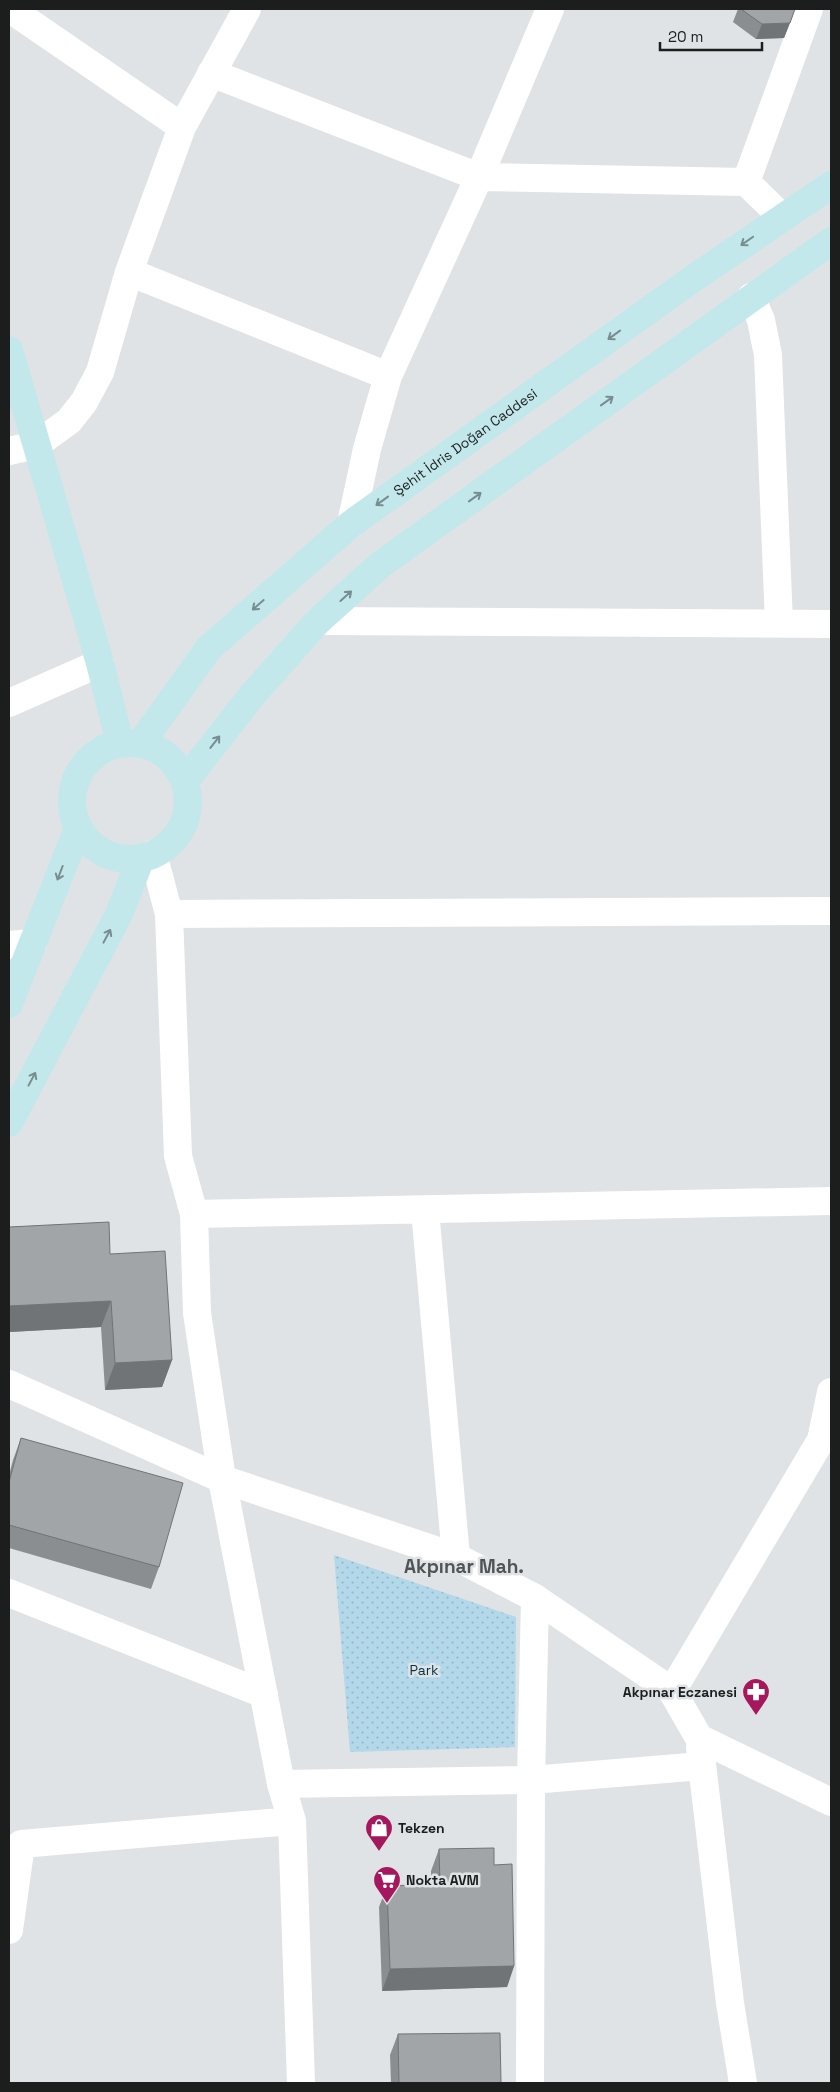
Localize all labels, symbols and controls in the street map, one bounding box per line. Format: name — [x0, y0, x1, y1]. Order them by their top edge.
scale bar — [660, 20, 762, 52]
text: 20 m — [668, 27, 703, 46]
one-way arrow — [740, 236, 754, 246]
one-way arrow — [607, 330, 621, 340]
street label: Şehit İdris Doğan Caddesi — [390, 384, 541, 500]
one-way arrow — [600, 396, 614, 406]
one-way arrow — [468, 491, 481, 502]
one-way arrow — [376, 495, 389, 506]
one-way arrow — [340, 590, 353, 601]
one-way arrow — [252, 599, 265, 610]
one-way arrow — [209, 736, 220, 749]
one-way arrow — [55, 865, 64, 881]
one-way arrow — [102, 928, 112, 943]
one-way arrow — [27, 1073, 37, 1087]
district label: Akpınar Mah. — [404, 1554, 524, 1579]
park label: Park — [409, 1661, 439, 1679]
pharmacy icon: Akpınar Eczanesi — [741, 1677, 771, 1716]
place label: Akpınar Eczanesi — [623, 1683, 737, 1701]
shop icon: Tekzen — [364, 1813, 394, 1852]
place label: Tekzen — [398, 1819, 445, 1837]
supermarket icon: Nokta AVM — [372, 1865, 402, 1904]
place label: Nokta AVM — [406, 1871, 479, 1889]

